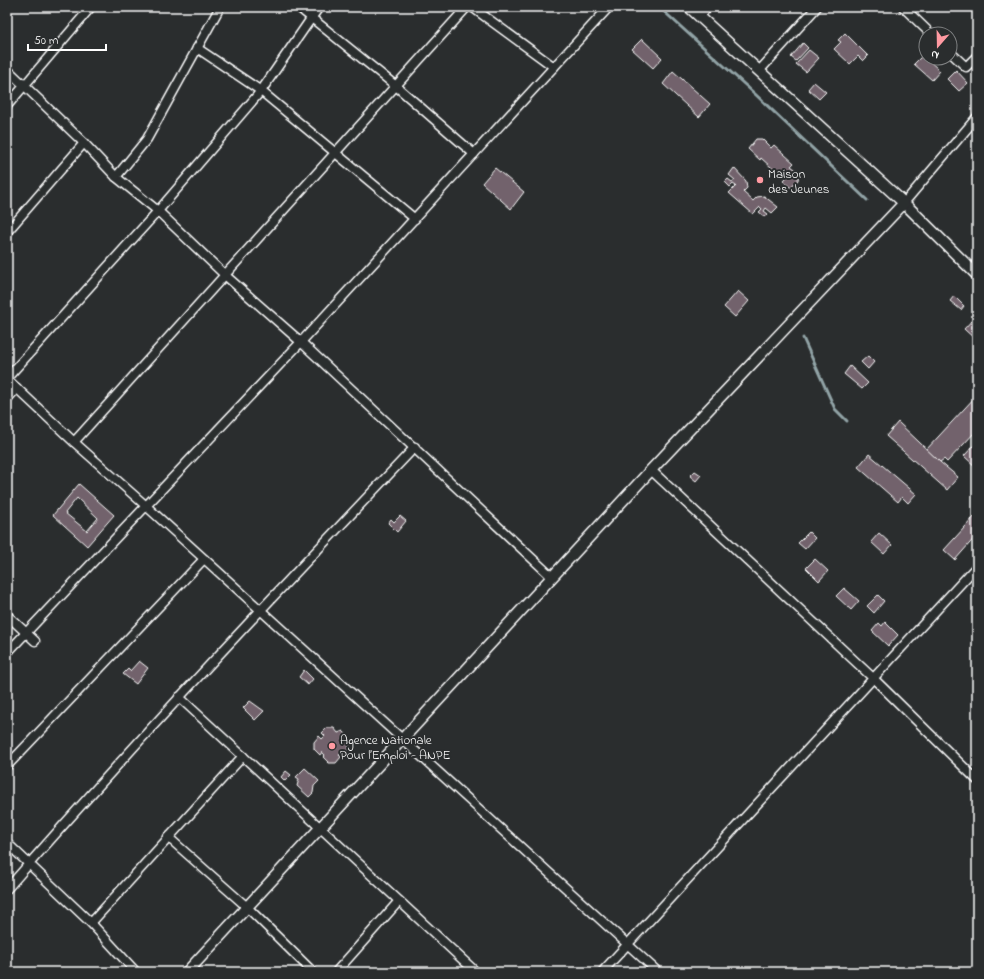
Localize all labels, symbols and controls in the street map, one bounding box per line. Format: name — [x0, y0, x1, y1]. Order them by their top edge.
scale bar — [28, 26, 106, 52]
north arrow — [918, 26, 958, 66]
text: 50 m — [34, 32, 58, 50]
text: N — [929, 46, 941, 63]
place label: Maison des Jeunes — [768, 165, 830, 199]
marker: Maison des Jeunes — [755, 175, 765, 185]
place label: Agence Nationale Pour l’Emploi - ANPE — [340, 731, 451, 765]
marker: Agence Nationale Pour l’Emploi - ANPE — [327, 741, 337, 751]

